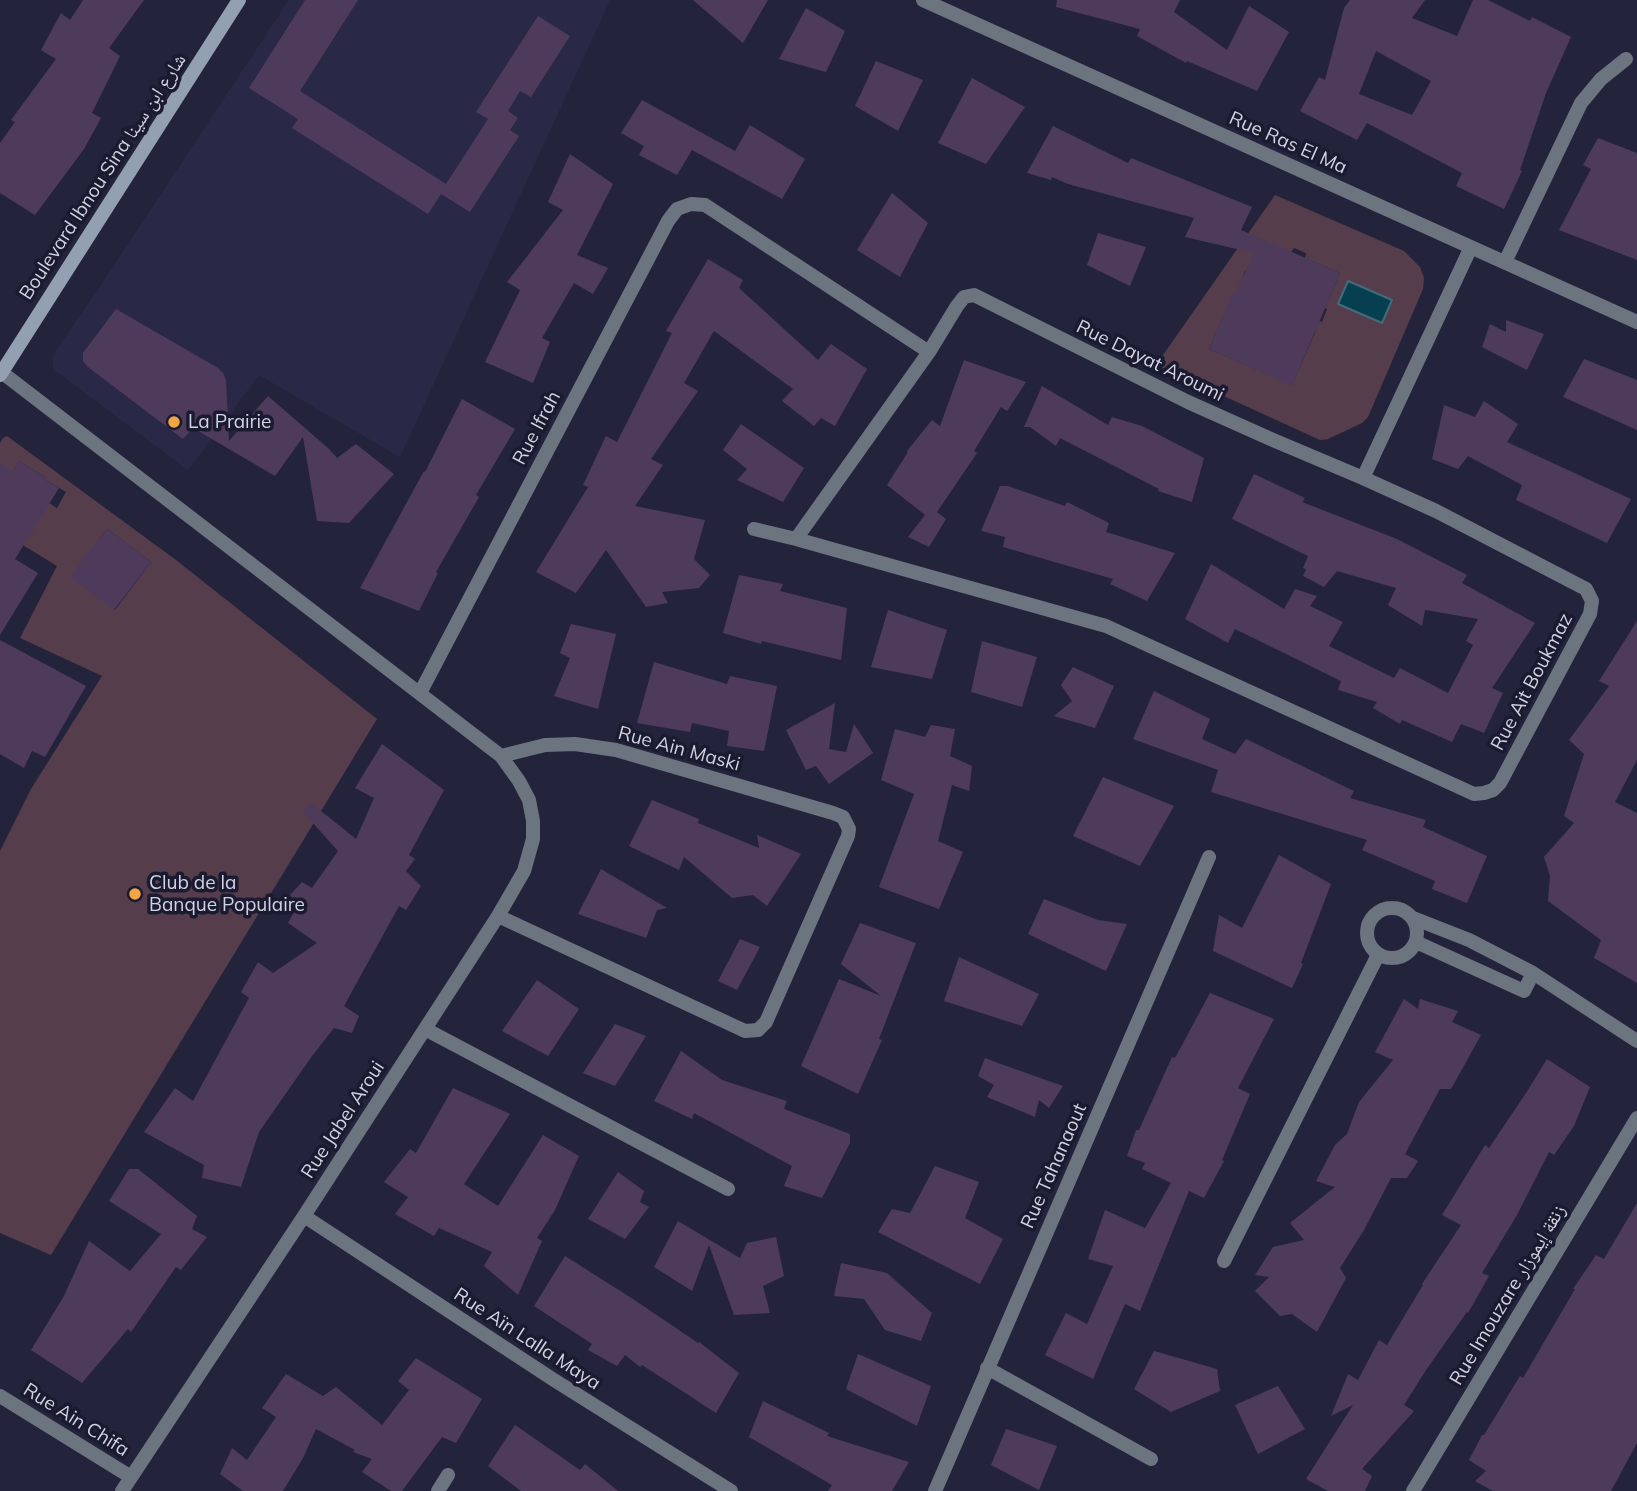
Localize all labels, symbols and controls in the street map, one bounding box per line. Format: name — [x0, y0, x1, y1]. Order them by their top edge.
street label: Boulevard Ibnou Sina شارع ابن سينا — [15, 50, 191, 304]
street label: Rue Ras El Ma — [1226, 107, 1350, 179]
street label: Rue Dayat Aroumi — [1072, 315, 1228, 407]
street label: Rue Ifrah — [508, 387, 566, 469]
place label: La Prairie — [188, 411, 271, 433]
marker: La Prairie — [166, 414, 182, 430]
street label: Rue Ait Boukmaz — [1486, 610, 1578, 754]
street label: Rue Ain Maski — [615, 722, 743, 776]
place label: Club de la Banque Populaire — [149, 872, 305, 916]
marker: Club de la Banque Populaire — [127, 886, 143, 902]
street label: Rue Jabel Aroui — [297, 1057, 389, 1183]
street label: Rue Tahanaout — [1016, 1100, 1092, 1232]
street label: Rue Imouzare زنقة إيموزار — [1445, 1201, 1571, 1389]
street label: Rue Aïn Lalla Maya — [449, 1283, 605, 1395]
street label: Rue Ain Chifa — [19, 1378, 133, 1462]

